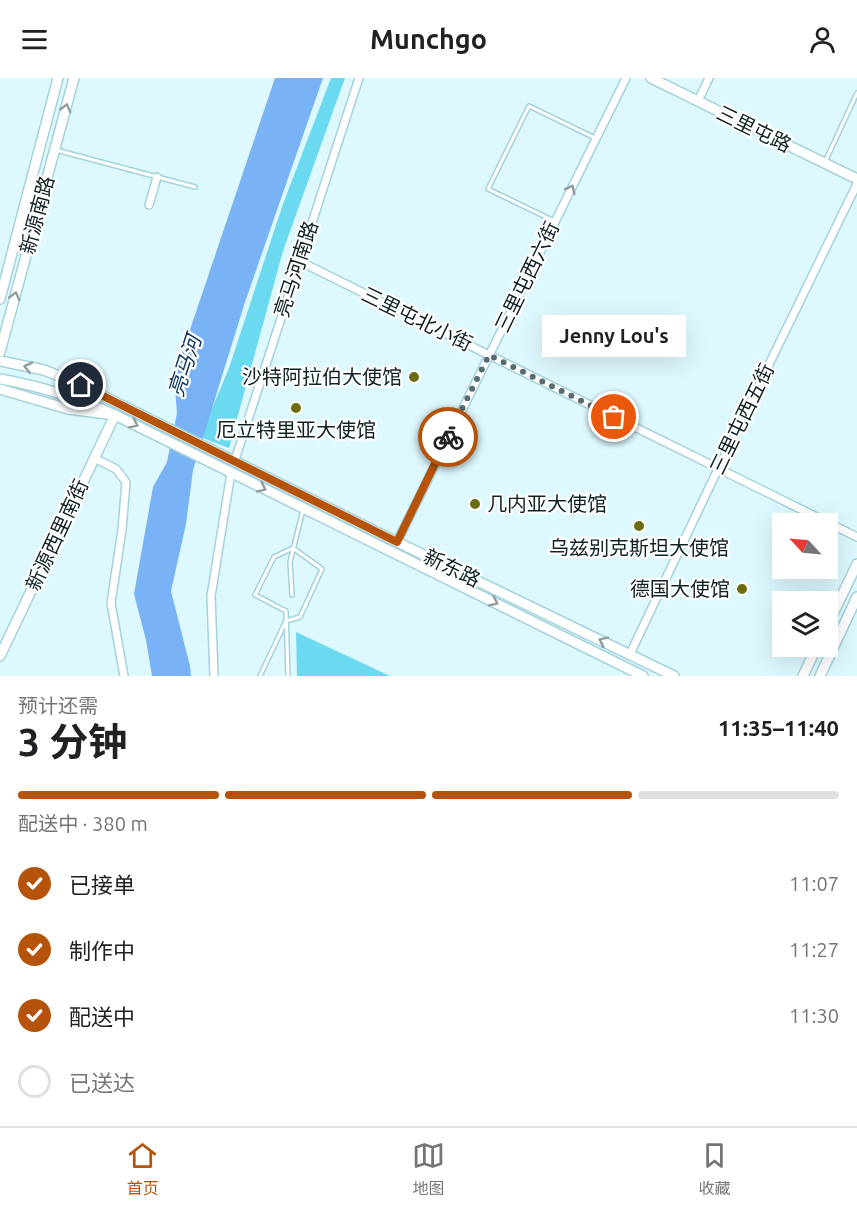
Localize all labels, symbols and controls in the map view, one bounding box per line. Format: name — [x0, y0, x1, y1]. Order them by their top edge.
icon: menu — [18, 23, 51, 56]
icon: person — [806, 23, 839, 56]
text: Munchgo — [370, 24, 487, 54]
street label: 三里屯路 — [713, 101, 795, 156]
one-way arrow — [59, 103, 71, 113]
street label: 新源南路 — [15, 173, 58, 256]
one-way arrow — [564, 185, 575, 196]
street label: 亮马河南路 — [269, 218, 322, 320]
street label: 三里屯西六街 — [490, 218, 563, 336]
street label: 三里屯北小街 — [358, 282, 476, 355]
one-way arrow — [8, 291, 20, 302]
callout: Jenny Lou's — [542, 315, 686, 357]
text: Jenny Lou's — [559, 324, 669, 347]
water label: 亮马河 — [163, 328, 206, 399]
pin — [55, 359, 106, 410]
street label: 三里屯西五街 — [705, 360, 778, 478]
one-way arrow — [24, 361, 34, 374]
place label: 沙特阿拉伯大使馆 — [242, 365, 402, 388]
icon: home — [64, 368, 97, 401]
marker: 沙特阿拉伯大使馆 — [407, 370, 421, 384]
pin — [588, 391, 639, 442]
icon: bag — [597, 400, 630, 433]
marker: 厄立特里亚大使馆 — [289, 401, 303, 415]
courier — [418, 407, 478, 467]
one-way arrow — [128, 417, 139, 429]
place label: 厄立特里亚大使馆 — [216, 418, 376, 441]
icon: bike — [432, 421, 465, 454]
street label: 新源西里南街 — [21, 476, 92, 594]
one-way arrow — [256, 481, 267, 492]
place label: 几内亚大使馆 — [487, 492, 607, 515]
marker: 几内亚大使馆 — [468, 497, 482, 511]
north arrow — [772, 513, 838, 579]
map controls — [772, 513, 838, 657]
marker: 乌兹别克斯坦大使馆 — [632, 519, 646, 533]
place label: 乌兹别克斯坦大使馆 — [549, 536, 729, 559]
street label: 新东路 — [420, 544, 484, 591]
place label: 德国大使馆 — [630, 577, 730, 600]
marker: 德国大使馆 — [735, 582, 749, 596]
button: layers — [772, 591, 838, 657]
one-way arrow — [487, 595, 498, 607]
one-way arrow — [598, 637, 609, 649]
text: 预计还需 — [18, 694, 98, 717]
text: 11:35–11:40 — [718, 715, 839, 740]
text: 3 分钟 — [18, 720, 127, 763]
text: 配送中 · 380 m — [18, 812, 148, 835]
icon: check — [18, 867, 51, 900]
text: 已接单 — [69, 872, 135, 897]
text: 11:07 — [789, 872, 839, 895]
icon: check — [18, 933, 51, 966]
text: 制作中 — [69, 938, 135, 963]
text: 11:27 — [789, 938, 839, 961]
icon: check — [18, 999, 51, 1032]
text: 配送中 — [69, 1004, 135, 1029]
text: 11:30 — [789, 1004, 839, 1027]
text: 已送达 — [69, 1070, 135, 1095]
tab: 首页 — [126, 1139, 159, 1199]
tab: 地图 — [412, 1139, 445, 1199]
tab: 收藏 — [698, 1139, 731, 1199]

